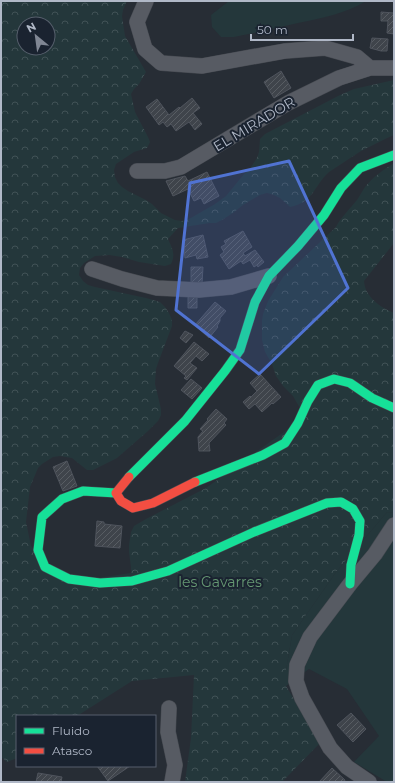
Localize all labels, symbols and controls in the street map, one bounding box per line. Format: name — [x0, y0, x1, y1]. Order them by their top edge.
north arrow — [16, 16, 56, 56]
scale bar — [251, 16, 353, 42]
text: N — [24, 19, 38, 36]
text: 50 m — [257, 22, 288, 37]
street label: EL MIRADOR — [210, 92, 298, 156]
park label: les Gavarres — [178, 573, 262, 591]
legend — [16, 715, 156, 767]
text: Fluido — [52, 723, 90, 738]
text: Atasco — [52, 743, 92, 758]

